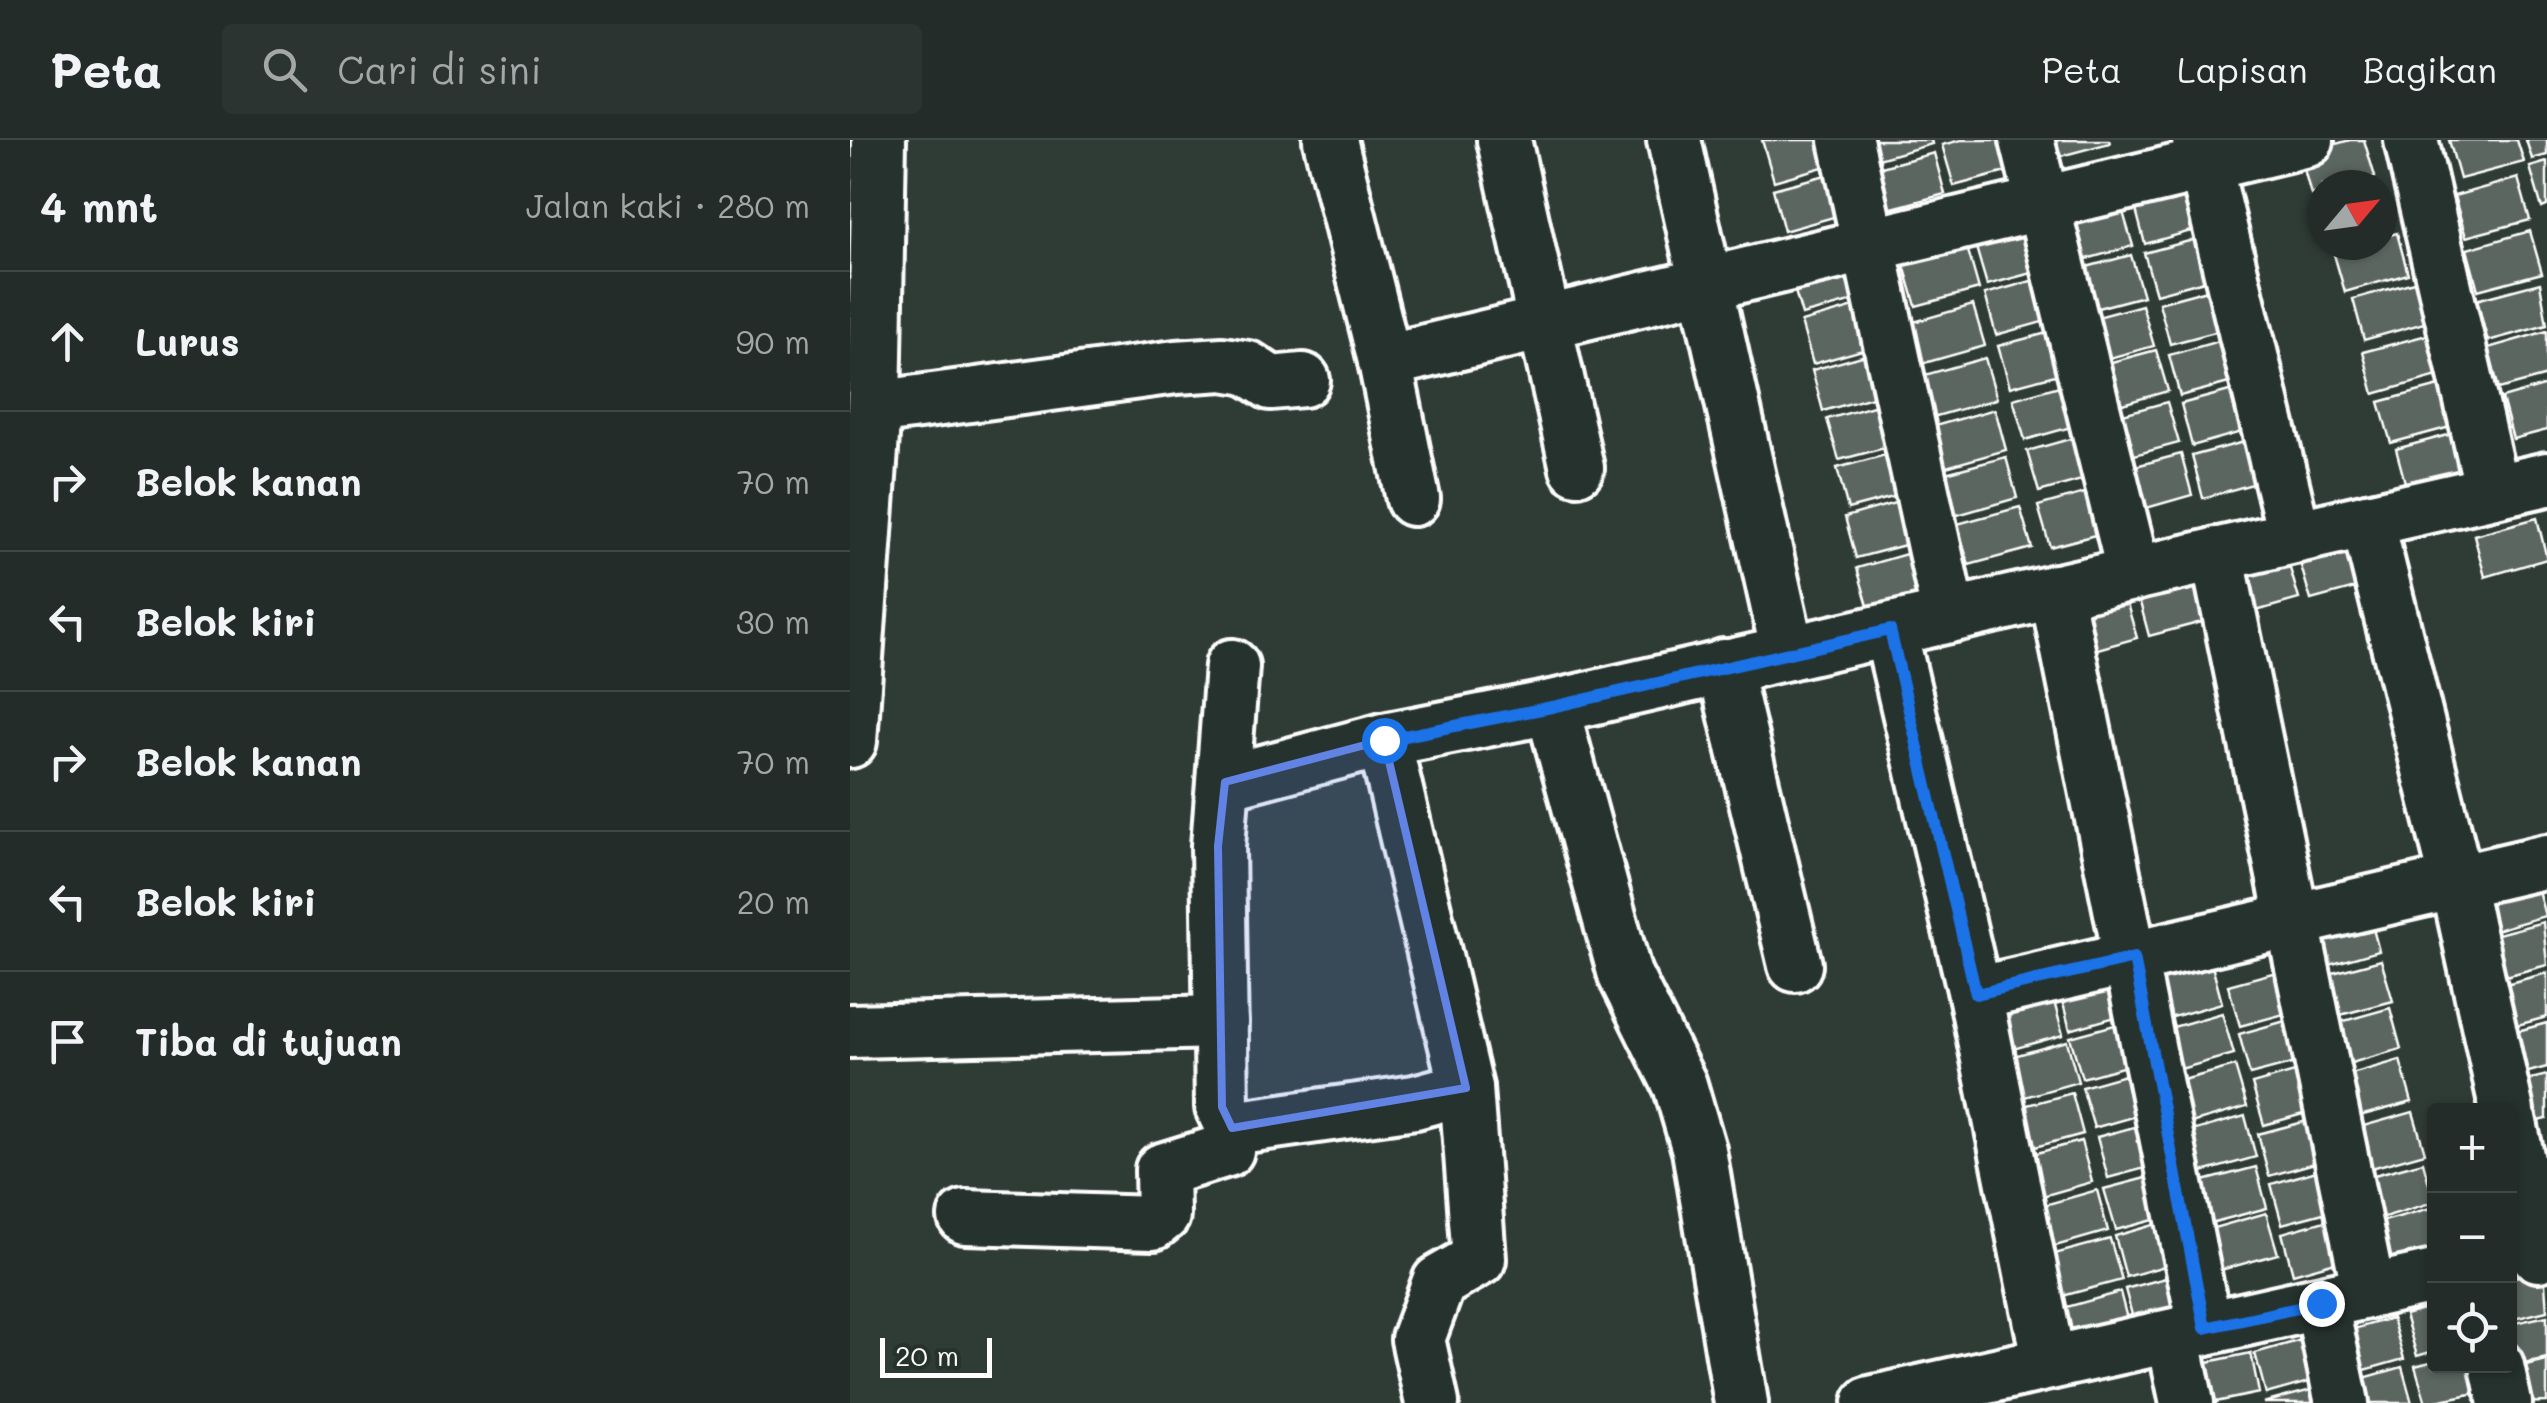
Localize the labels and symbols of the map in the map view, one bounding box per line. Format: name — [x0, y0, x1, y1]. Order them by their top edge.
north arrow — [2307, 170, 2397, 260]
route start — [1362, 718, 1408, 764]
route end — [2299, 1281, 2345, 1327]
scale bar — [880, 1333, 992, 1378]

